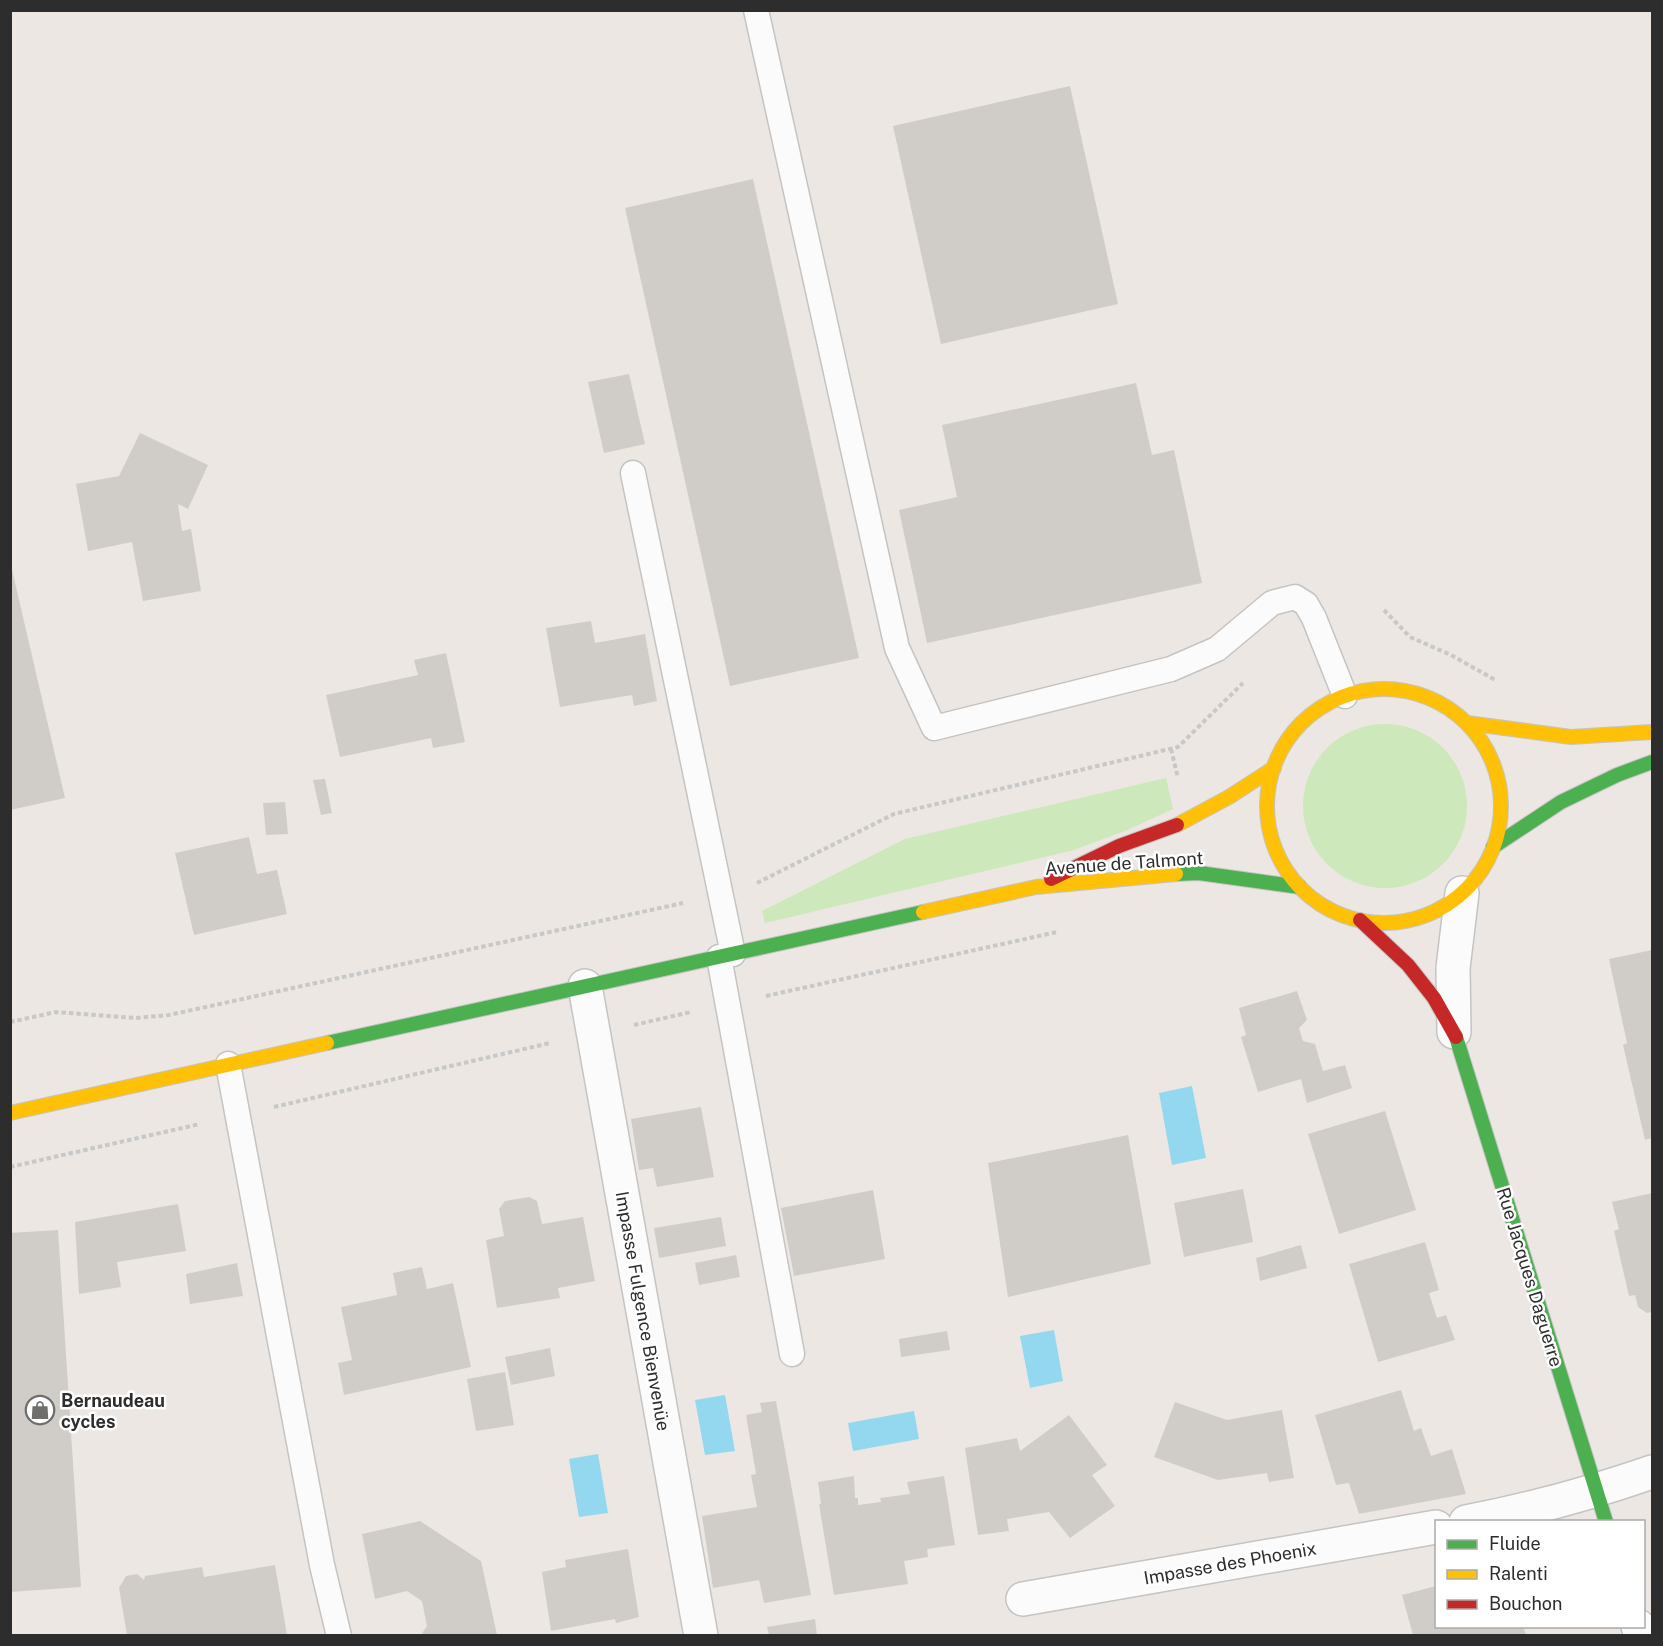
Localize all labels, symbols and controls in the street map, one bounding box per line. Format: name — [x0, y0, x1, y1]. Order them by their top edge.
street label: Avenue de Talmont — [1044, 847, 1204, 879]
street label: Rue Jacques Daguerre — [1493, 1185, 1567, 1369]
street label: Impasse Fulgence Bienvenüe — [612, 1189, 674, 1433]
place label: Bernaudeau cycles — [61, 1390, 165, 1432]
shop icon: Bernaudeau cycles — [24, 1394, 56, 1426]
legend — [1435, 1520, 1645, 1628]
text: Fluide — [1489, 1533, 1541, 1554]
street label: Impasse des Phoenix — [1142, 1537, 1318, 1589]
text: Ralenti — [1489, 1563, 1548, 1584]
text: Bouchon — [1489, 1593, 1562, 1614]

